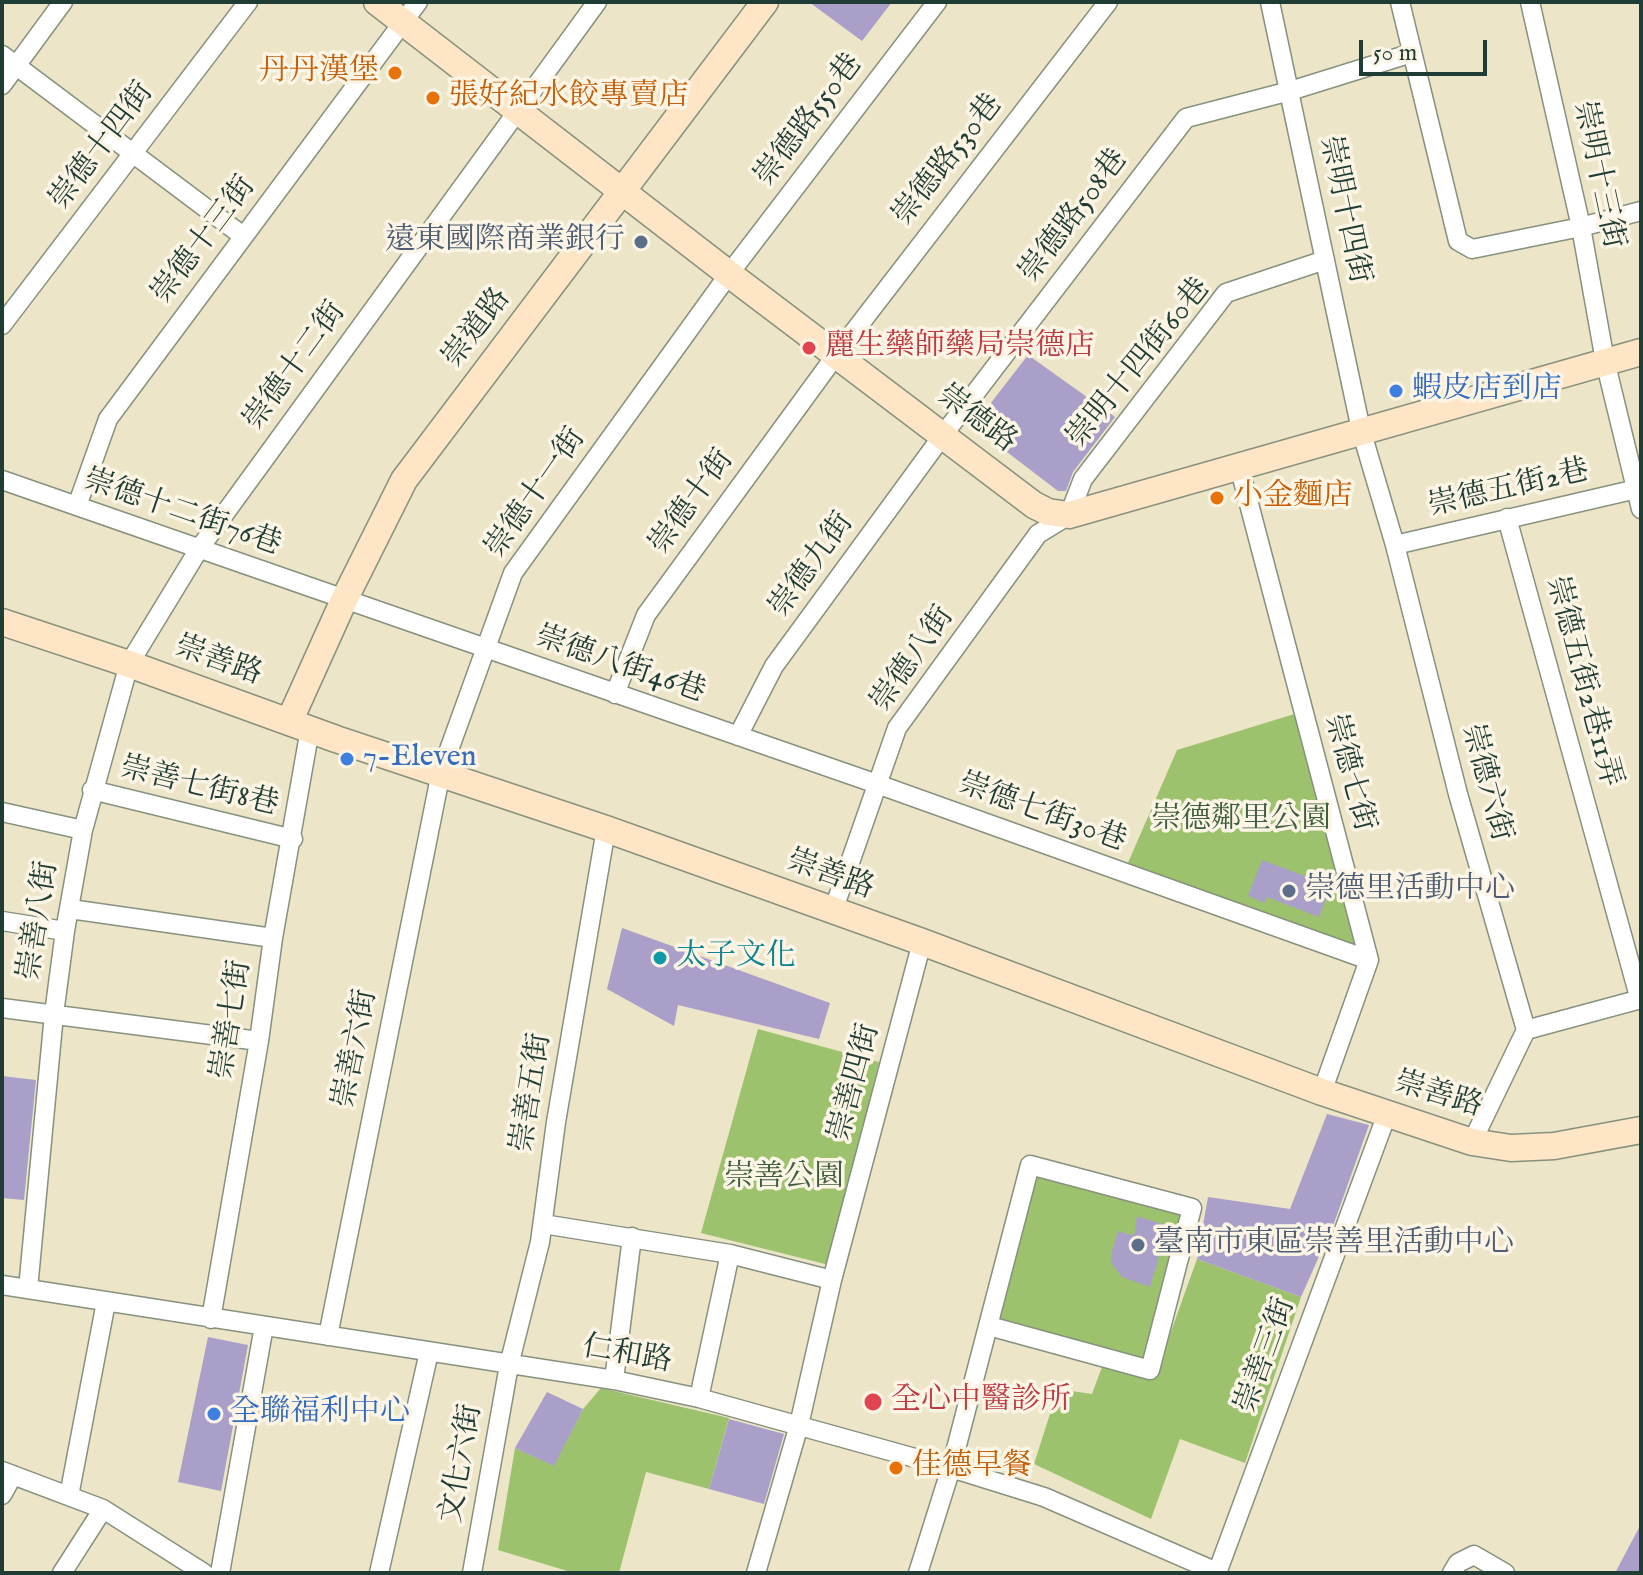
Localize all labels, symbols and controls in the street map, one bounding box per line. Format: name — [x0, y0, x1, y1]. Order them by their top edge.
scale bar — [1363, 24, 1491, 74]
text: 50 m — [1373, 38, 1417, 69]
street label: 崇德路550巷 — [749, 48, 871, 194]
place label: 丹丹漢堡 — [259, 55, 379, 91]
marker: 丹丹漢堡 — [386, 64, 404, 82]
street label: 崇德十四街 — [43, 76, 163, 218]
place label: 張好紀水餃專賣店 — [449, 80, 689, 116]
street label: 崇德路530巷 — [887, 88, 1011, 234]
marker: 張好紀水餃專賣店 — [424, 89, 442, 107]
street label: 崇明十三街 — [1564, 98, 1630, 252]
street label: 崇明十四街 — [1310, 133, 1376, 287]
street label: 崇德路508巷 — [1013, 143, 1137, 291]
street label: 崇德十三街 — [145, 170, 265, 312]
place label: 遠東國際商業銀行 — [385, 224, 625, 260]
marker: 遠東國際商業銀行 — [632, 233, 650, 251]
street label: 崇明十四街60巷 — [1061, 272, 1219, 456]
street label: 崇道路 — [437, 282, 519, 376]
street label: 崇德十二街 — [237, 296, 355, 438]
place label: 麗生藥師藥局崇德店 — [825, 330, 1095, 366]
marker: 麗生藥師藥局崇德店 — [800, 339, 818, 357]
place label: 蝦皮店到店 — [1412, 373, 1562, 409]
street label: 崇德路 — [929, 379, 1023, 461]
marker: 蝦皮店到店 — [1387, 382, 1405, 400]
street label: 崇德十一街 — [479, 422, 595, 566]
street label: 崇德十街 — [643, 444, 743, 562]
street label: 崇德五街2巷 — [1425, 454, 1593, 526]
street label: 崇德十二街76巷 — [78, 463, 286, 565]
place label: 小金麵店 — [1233, 480, 1353, 516]
marker: 小金麵店 — [1208, 489, 1226, 507]
street label: 崇德九街 — [763, 507, 863, 625]
street label: 崇德五街2巷11弄 — [1537, 573, 1627, 791]
street label: 崇德八街 — [865, 601, 963, 719]
street label: 崇德八街46巷 — [530, 620, 710, 712]
street label: 崇善路 — [170, 630, 266, 694]
street label: 崇德七街 — [1315, 710, 1381, 836]
street label: 崇德六街 — [1452, 720, 1518, 846]
place label: 7-Eleven — [363, 741, 477, 777]
marker: 7-Eleven — [338, 750, 356, 768]
street label: 崇善七街8巷 — [116, 751, 282, 825]
street label: 崇德七街30巷 — [953, 767, 1131, 861]
park label: 崇德鄰里公園 — [1151, 803, 1331, 839]
street label: 崇善路 — [782, 844, 878, 908]
street label: 崇善八街 — [13, 859, 67, 983]
place label: 崇德里活動中心 — [1305, 873, 1515, 909]
marker: 崇德里活動中心 — [1280, 882, 1298, 900]
place label: 太子文化 — [676, 940, 796, 976]
marker: 太子文化 — [651, 949, 669, 967]
street label: 崇善七街 — [206, 958, 260, 1082]
street label: 崇善六街 — [328, 987, 386, 1111]
street label: 崇善四街 — [823, 1020, 889, 1146]
street label: 崇善五街 — [506, 1031, 560, 1155]
street label: 崇善路 — [1390, 1066, 1486, 1126]
park label: 崇善公園 — [724, 1161, 844, 1197]
place label: 臺南市東區崇善里活動中心 — [1154, 1227, 1514, 1263]
marker: 臺南市東區崇善里活動中心 — [1129, 1236, 1147, 1254]
street label: 崇善三街 — [1230, 1293, 1304, 1419]
street label: 仁和路 — [580, 1330, 674, 1382]
place label: 全心中醫診所 — [891, 1384, 1071, 1420]
marker: 全心中醫診所 — [862, 1391, 884, 1413]
place label: 全聯福利中心 — [230, 1396, 410, 1432]
street label: 文化六街 — [435, 1402, 491, 1526]
marker: 全聯福利中心 — [205, 1405, 223, 1423]
place label: 佳德早餐 — [912, 1450, 1032, 1486]
marker: 佳德早餐 — [887, 1459, 905, 1477]

